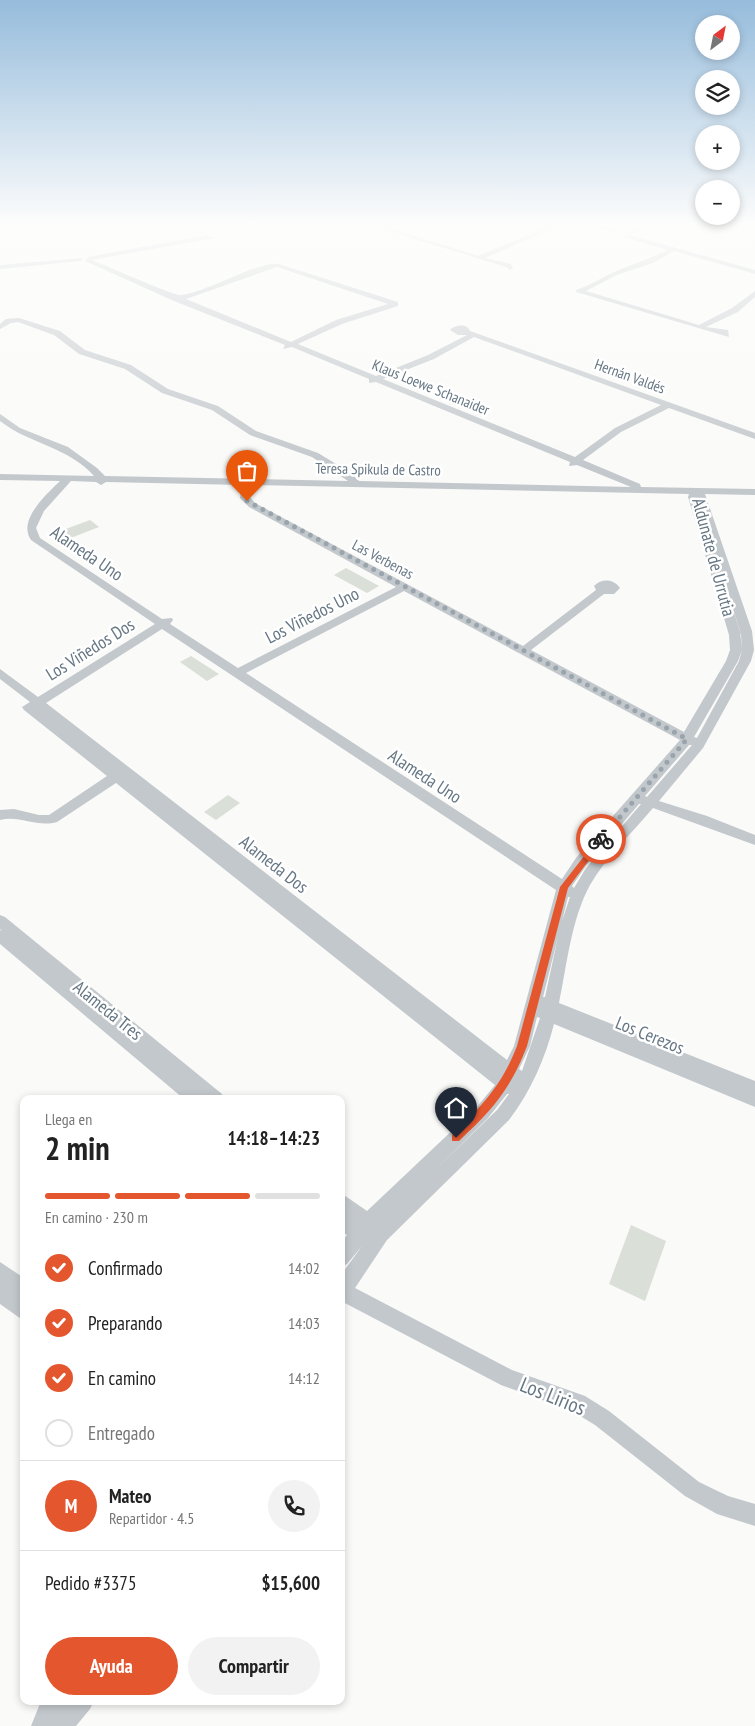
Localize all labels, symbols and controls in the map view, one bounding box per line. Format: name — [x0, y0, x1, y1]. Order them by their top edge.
north arrow — [695, 15, 740, 60]
map controls — [695, 15, 740, 225]
button: layers — [695, 70, 740, 115]
button: + — [695, 125, 740, 170]
button: − — [695, 180, 740, 225]
street label: Hernán Valdés — [592, 354, 668, 398]
street label: Klaus Loewe Schanaider — [370, 355, 493, 420]
pin — [226, 450, 268, 501]
icon: bag — [233, 457, 261, 485]
street label: Teresa Spikula de Castro — [315, 458, 441, 480]
street label: Aldunate de Urrutia — [687, 495, 741, 619]
street label: Alameda Uno — [46, 520, 128, 586]
street label: Las Verbenas — [349, 535, 417, 583]
street label: Los Viñedos Uno — [261, 581, 363, 648]
street label: Los Viñedos Dos — [41, 613, 139, 685]
street label: Alameda Uno — [384, 744, 466, 808]
courier — [576, 814, 626, 864]
icon: bike — [587, 825, 615, 853]
street label: Alameda Dos — [235, 830, 313, 898]
street label: Alameda Tres — [69, 975, 147, 1045]
street label: Los Cerezos — [612, 1011, 688, 1059]
pin — [435, 1087, 477, 1138]
icon: home — [442, 1094, 470, 1122]
text: Llega en — [45, 1109, 92, 1129]
text: 14:18–14:23 — [227, 1126, 320, 1150]
text: 2 min — [45, 1127, 110, 1169]
text: En camino · 230 m — [45, 1207, 148, 1227]
icon: check — [45, 1254, 73, 1282]
text: Confirmado — [88, 1256, 163, 1280]
text: 14:02 — [288, 1258, 320, 1278]
icon: check — [45, 1309, 73, 1337]
text: Preparando — [88, 1311, 163, 1335]
text: 14:03 — [288, 1313, 320, 1333]
icon: check — [45, 1364, 73, 1392]
text: En camino — [88, 1366, 156, 1390]
text: 14:12 — [288, 1368, 320, 1388]
street label: Los Lirios — [516, 1371, 590, 1421]
text: Entregado — [88, 1421, 155, 1445]
button: phone — [268, 1480, 320, 1532]
text: Mateo — [109, 1484, 152, 1508]
text: M — [65, 1494, 77, 1518]
text: Repartidor · 4.5 — [109, 1508, 194, 1528]
text: Pedido #3375 — [45, 1571, 136, 1595]
text: $15,600 — [261, 1571, 320, 1595]
button: Ayuda — [45, 1637, 178, 1695]
button: Compartir — [188, 1637, 320, 1695]

